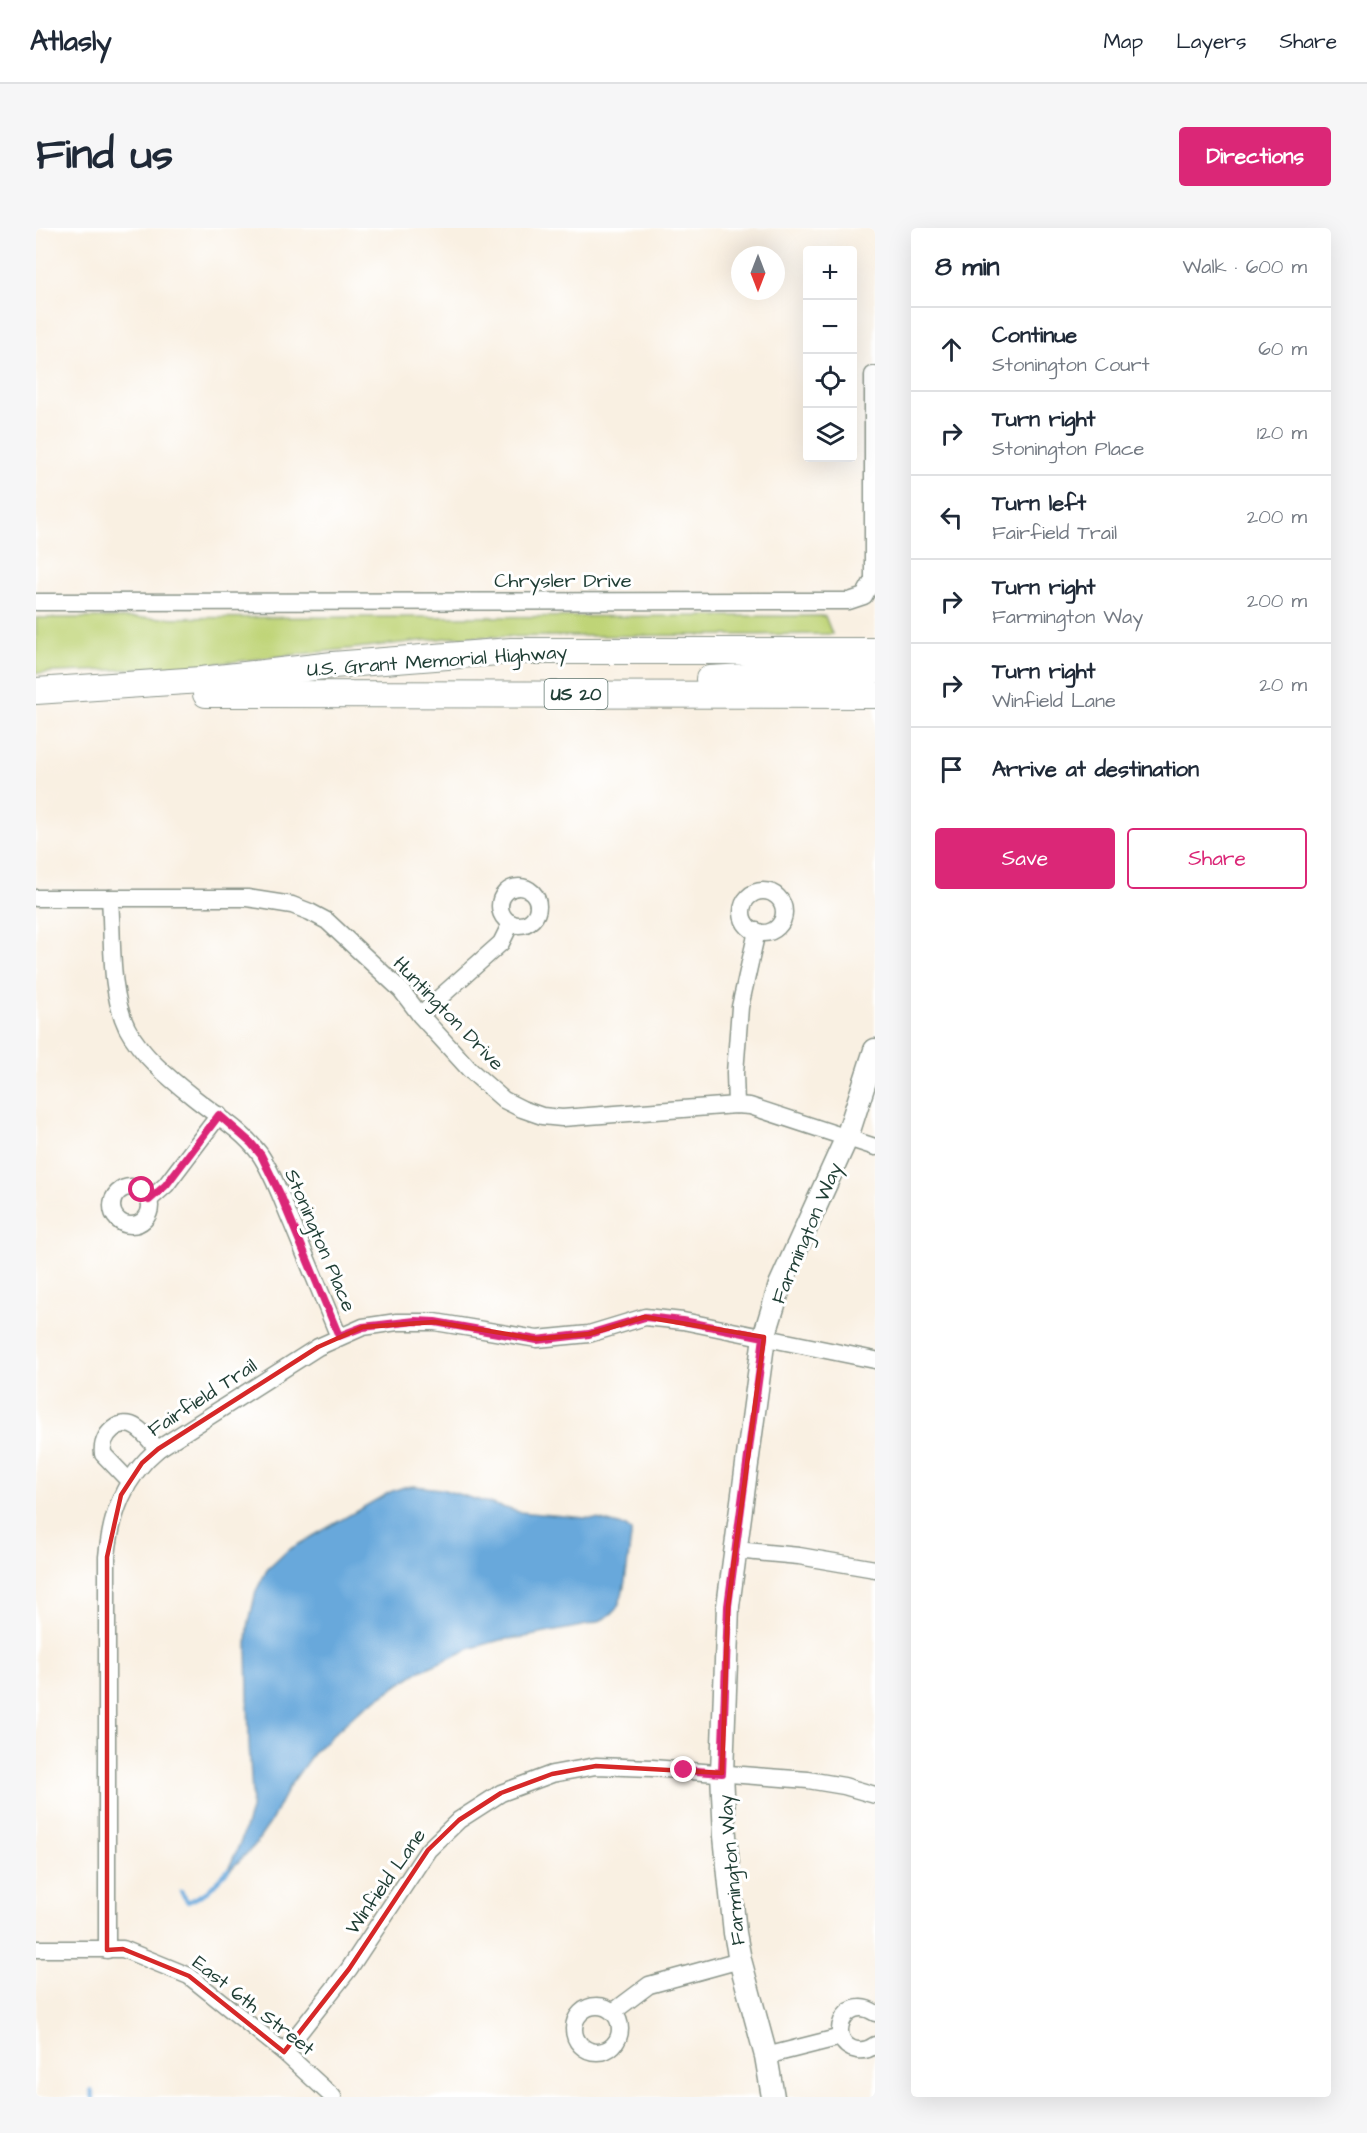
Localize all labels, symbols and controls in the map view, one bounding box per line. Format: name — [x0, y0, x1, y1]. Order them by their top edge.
text: Atlasly — [30, 22, 112, 61]
text: Map — [1103, 27, 1143, 56]
text: Layers — [1176, 27, 1246, 56]
text: Share — [1279, 27, 1337, 56]
text: Find us — [36, 127, 173, 185]
button: Directions — [1179, 127, 1331, 186]
north arrow — [731, 246, 785, 300]
map controls — [803, 246, 857, 462]
button: + — [803, 246, 857, 300]
text: 8 min — [935, 249, 999, 285]
text: Walk · 600 m — [1182, 253, 1307, 281]
button: − — [803, 300, 857, 354]
text: Continue — [992, 320, 1077, 351]
icon: ahead — [935, 333, 968, 366]
text: 60 m — [1258, 335, 1307, 363]
text: Stonington Court — [992, 351, 1150, 379]
button: locate — [803, 354, 857, 408]
text: Turn right — [992, 404, 1095, 435]
button: layers — [803, 408, 857, 462]
icon: right — [935, 417, 968, 450]
text: 120 m — [1257, 419, 1307, 447]
text: Stonington Place — [992, 435, 1144, 463]
text: Turn left — [992, 488, 1086, 519]
icon: left — [935, 501, 968, 534]
text: 200 m — [1247, 503, 1307, 531]
text: Fairfield Trail — [992, 519, 1117, 547]
street label: Chrysler Drive — [494, 567, 632, 596]
text: Turn right — [992, 572, 1095, 603]
icon: right — [935, 585, 968, 618]
text: 200 m — [1247, 587, 1307, 615]
text: Farmington Way — [992, 603, 1143, 631]
street label: U.S. Grant Memorial Highway — [306, 638, 568, 685]
text: Turn right — [992, 656, 1095, 687]
icon: right — [935, 669, 968, 702]
text: 20 m — [1259, 671, 1307, 699]
road number: US 20 — [544, 679, 608, 709]
text: Winfield Lane — [992, 687, 1116, 715]
icon: arrive — [935, 753, 968, 786]
text: Arrive at destination — [992, 754, 1199, 785]
button: Save — [935, 828, 1115, 889]
button: Share — [1127, 828, 1307, 889]
street label: Huntington Drive — [386, 950, 510, 1078]
street label: Farmington Way — [764, 1158, 850, 1309]
street label: Stonington Place — [276, 1165, 363, 1317]
route start — [128, 1176, 154, 1202]
street label: Fairfield Trail — [142, 1352, 263, 1444]
route end — [670, 1756, 696, 1782]
street label: Farmington Way — [711, 1793, 754, 1946]
street label: Winfield Lane — [339, 1823, 433, 1940]
street label: East 6th Street — [186, 1949, 320, 2062]

